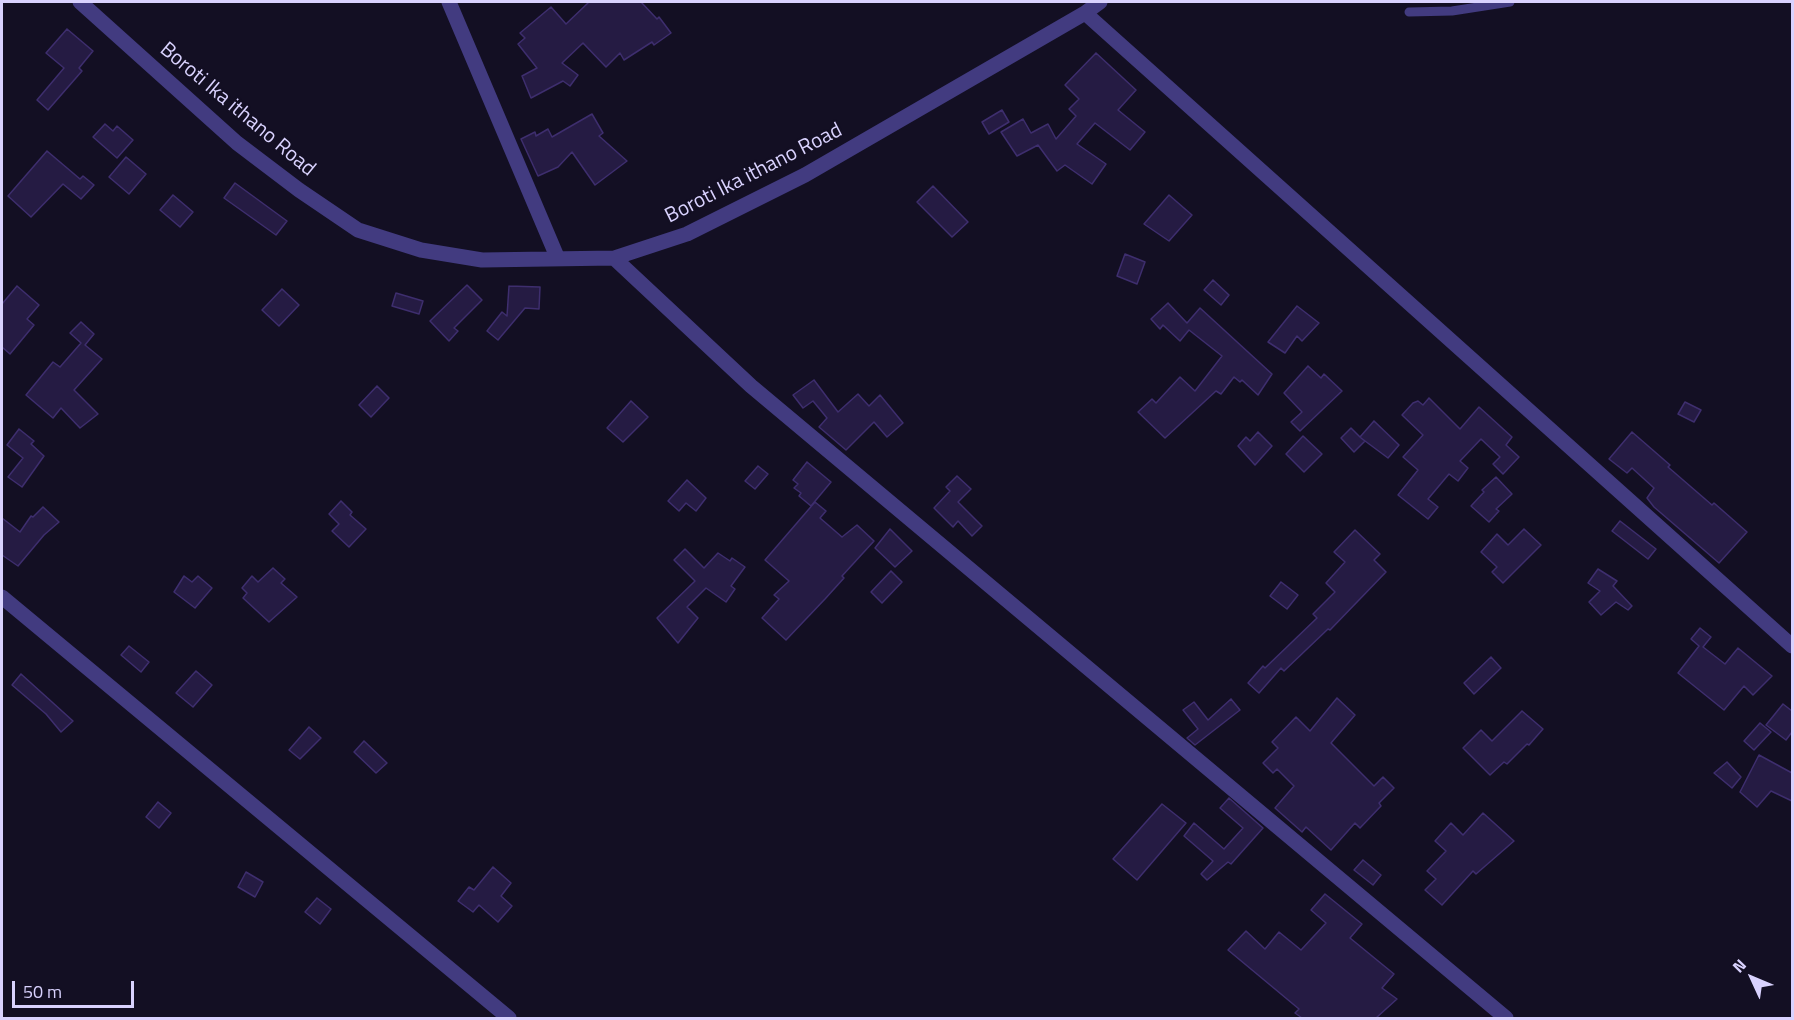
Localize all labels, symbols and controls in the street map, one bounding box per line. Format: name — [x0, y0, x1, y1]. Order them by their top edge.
street label: Boroti Ika ithano Road — [154, 38, 320, 182]
street label: Boroti Ika ithano Road — [661, 118, 847, 230]
north arrow — [1722, 948, 1782, 1008]
text: N — [1727, 953, 1752, 978]
scale bar — [15, 969, 136, 1007]
text: 50 m — [23, 978, 62, 1005]

